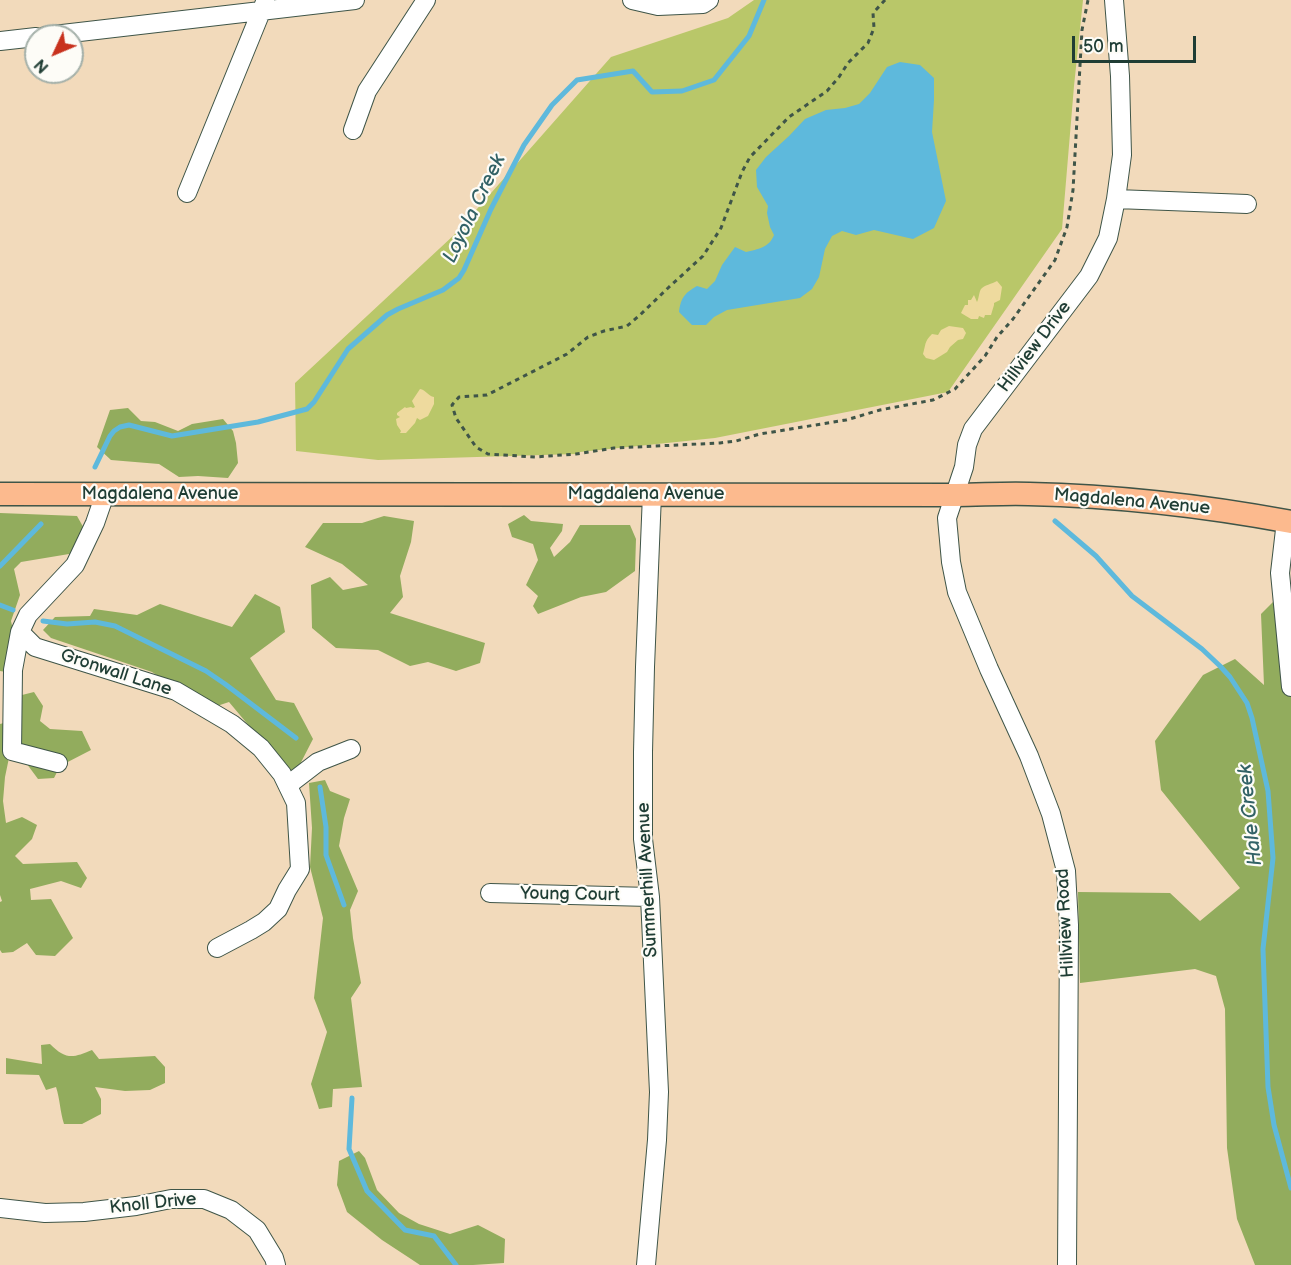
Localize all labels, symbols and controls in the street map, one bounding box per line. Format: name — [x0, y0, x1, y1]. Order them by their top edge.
north arrow — [24, 24, 84, 84]
scale bar — [1075, 24, 1200, 62]
text: 50 m — [1083, 36, 1124, 57]
text: N — [31, 55, 53, 76]
water label: Loyola Creek — [438, 151, 512, 267]
street label: Hillview Drive — [994, 297, 1076, 397]
street label: Magdalena Avenue — [82, 483, 238, 505]
street label: Magdalena Avenue — [568, 483, 724, 505]
street label: Magdalena Avenue — [1053, 484, 1211, 520]
street label: Gronwall Lane — [58, 645, 174, 701]
water label: Hale Creek — [1234, 763, 1268, 867]
street label: Summerhill Avenue — [633, 802, 663, 958]
street label: Hillview Road — [1052, 868, 1080, 978]
street label: Young Court — [520, 883, 620, 907]
street label: Knoll Drive — [109, 1189, 197, 1219]

